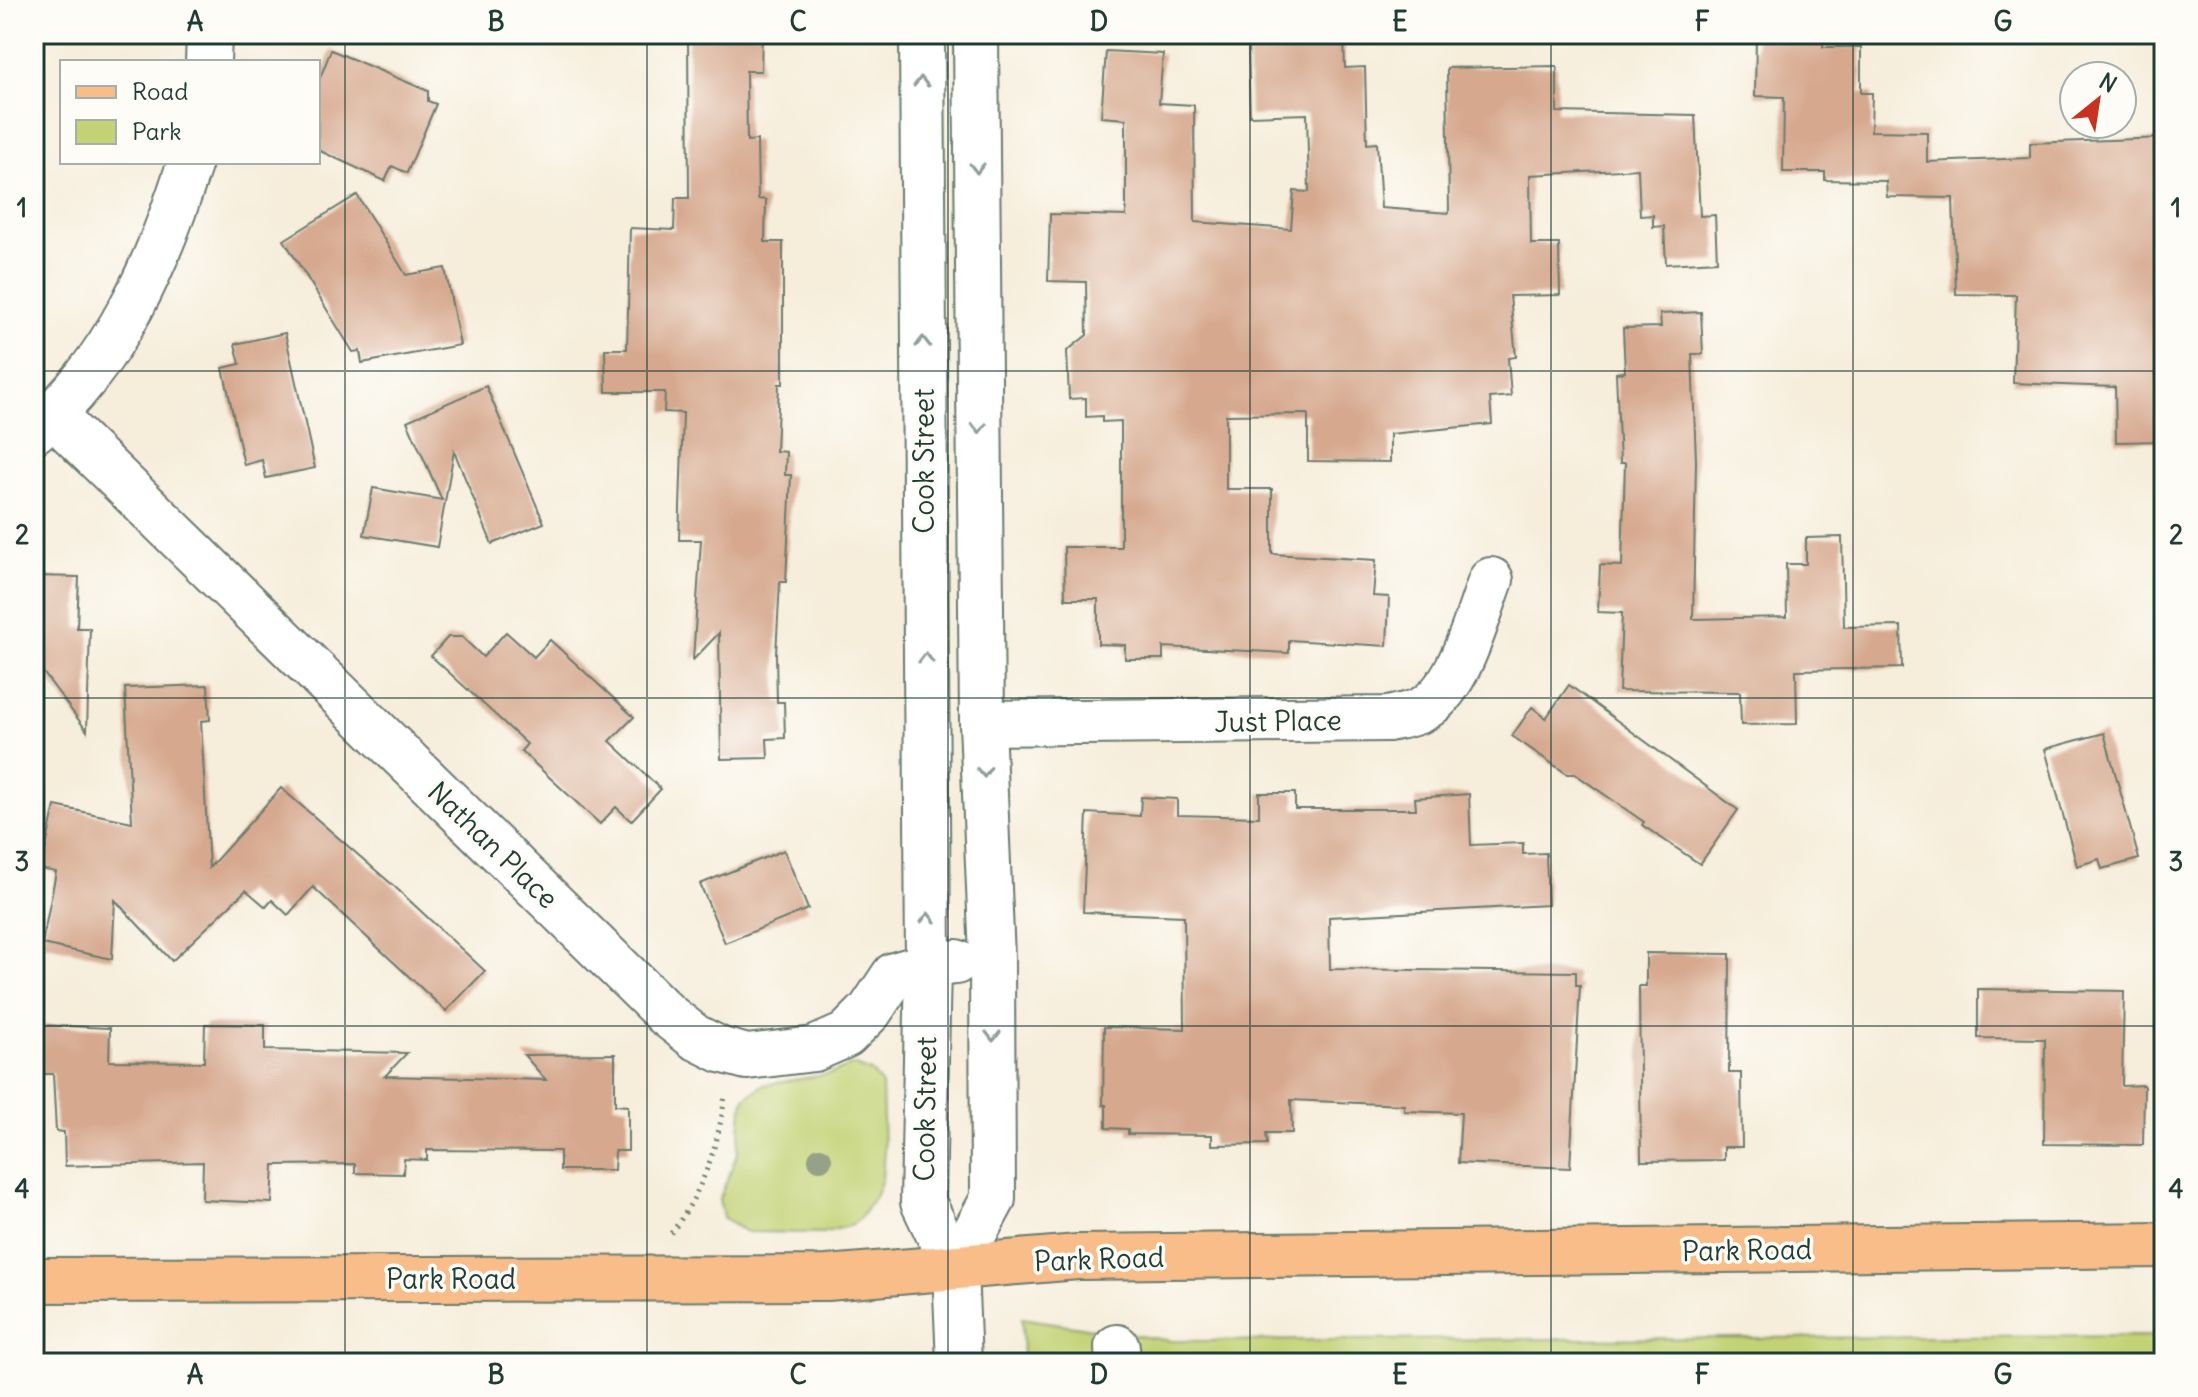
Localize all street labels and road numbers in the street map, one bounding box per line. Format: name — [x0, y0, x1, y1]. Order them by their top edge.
street label: Cook Street — [906, 388, 942, 534]
street label: Just Place — [1214, 702, 1342, 740]
street label: Nathan Place — [420, 774, 566, 916]
street label: Cook Street — [906, 1036, 944, 1182]
street label: Park Road — [1682, 1231, 1812, 1269]
street label: Park Road — [1033, 1239, 1165, 1279]
street label: Park Road — [386, 1261, 516, 1297]

